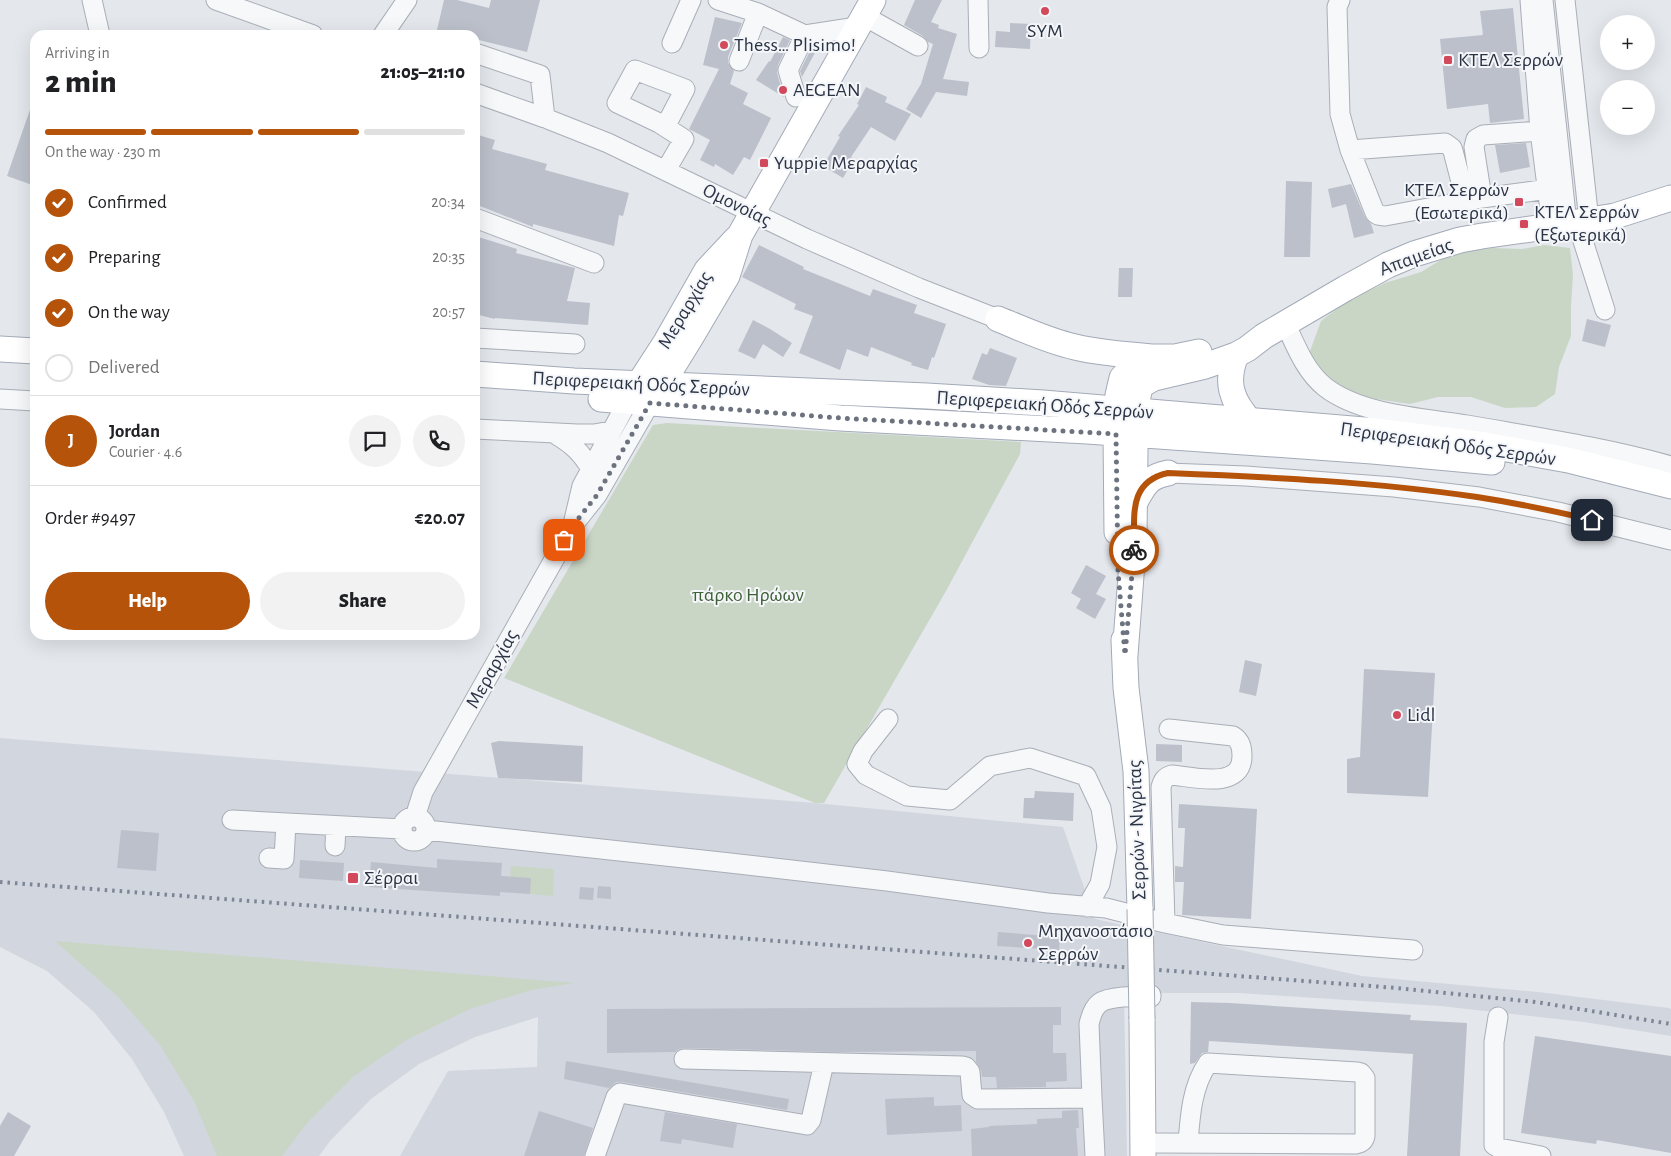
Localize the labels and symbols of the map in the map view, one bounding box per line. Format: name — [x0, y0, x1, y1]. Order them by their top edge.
marker: SYM — [1039, 5, 1051, 17]
place label: SYM — [1027, 21, 1063, 41]
place label: Thess… Plisimo! — [734, 35, 856, 55]
marker: Thess… Plisimo! — [718, 39, 730, 51]
place label: ΚΤΕΛ Σερρών — [1458, 50, 1563, 70]
marker: ΚΤΕΛ Σερρών — [1442, 54, 1454, 66]
place label: AEGEAN — [793, 80, 861, 100]
marker: AEGEAN — [777, 84, 789, 96]
place label: Yuppie Μεραρχίας — [774, 153, 918, 173]
marker: Yuppie Μεραρχίας — [758, 157, 770, 169]
street label: Ομονοίας — [700, 180, 775, 230]
place label: ΚΤΕΛ Σερρών (Εσωτερικά) — [1404, 180, 1509, 223]
marker: ΚΤΕΛ Σερρών (Εσωτερικά) — [1513, 196, 1525, 208]
place label: ΚΤΕΛ Σερρών (Εξωτερικά) — [1534, 202, 1639, 245]
marker: ΚΤΕΛ Σερρών (Εξωτερικά) — [1518, 218, 1530, 230]
street label: Απαμείας — [1377, 234, 1456, 280]
street label: Μεραρχίας — [654, 268, 716, 352]
street label: Περιφερειακή Οδός Σερρών — [532, 368, 750, 400]
street label: Περιφερειακή Οδός Σερρών — [936, 387, 1154, 423]
street label: Περιφερειακή Οδός Σερρών — [1339, 419, 1557, 469]
pin — [1571, 499, 1613, 541]
pin — [543, 519, 585, 561]
courier — [1109, 525, 1159, 575]
park label: πάρκο Ηρώων — [691, 585, 804, 605]
street label: Μεραρχίας — [462, 626, 522, 712]
place label: Lidl — [1407, 705, 1435, 725]
marker: Lidl — [1391, 709, 1403, 721]
street label: Σερρών - Νιγρίτας — [1125, 759, 1149, 900]
place label: Σέρραι — [364, 868, 418, 888]
marker: Σέρραι — [346, 871, 360, 885]
place label: Μηχανοστάσιο Σερρών — [1038, 921, 1153, 964]
marker: Μηχανοστάσιο Σερρών — [1022, 937, 1034, 949]

